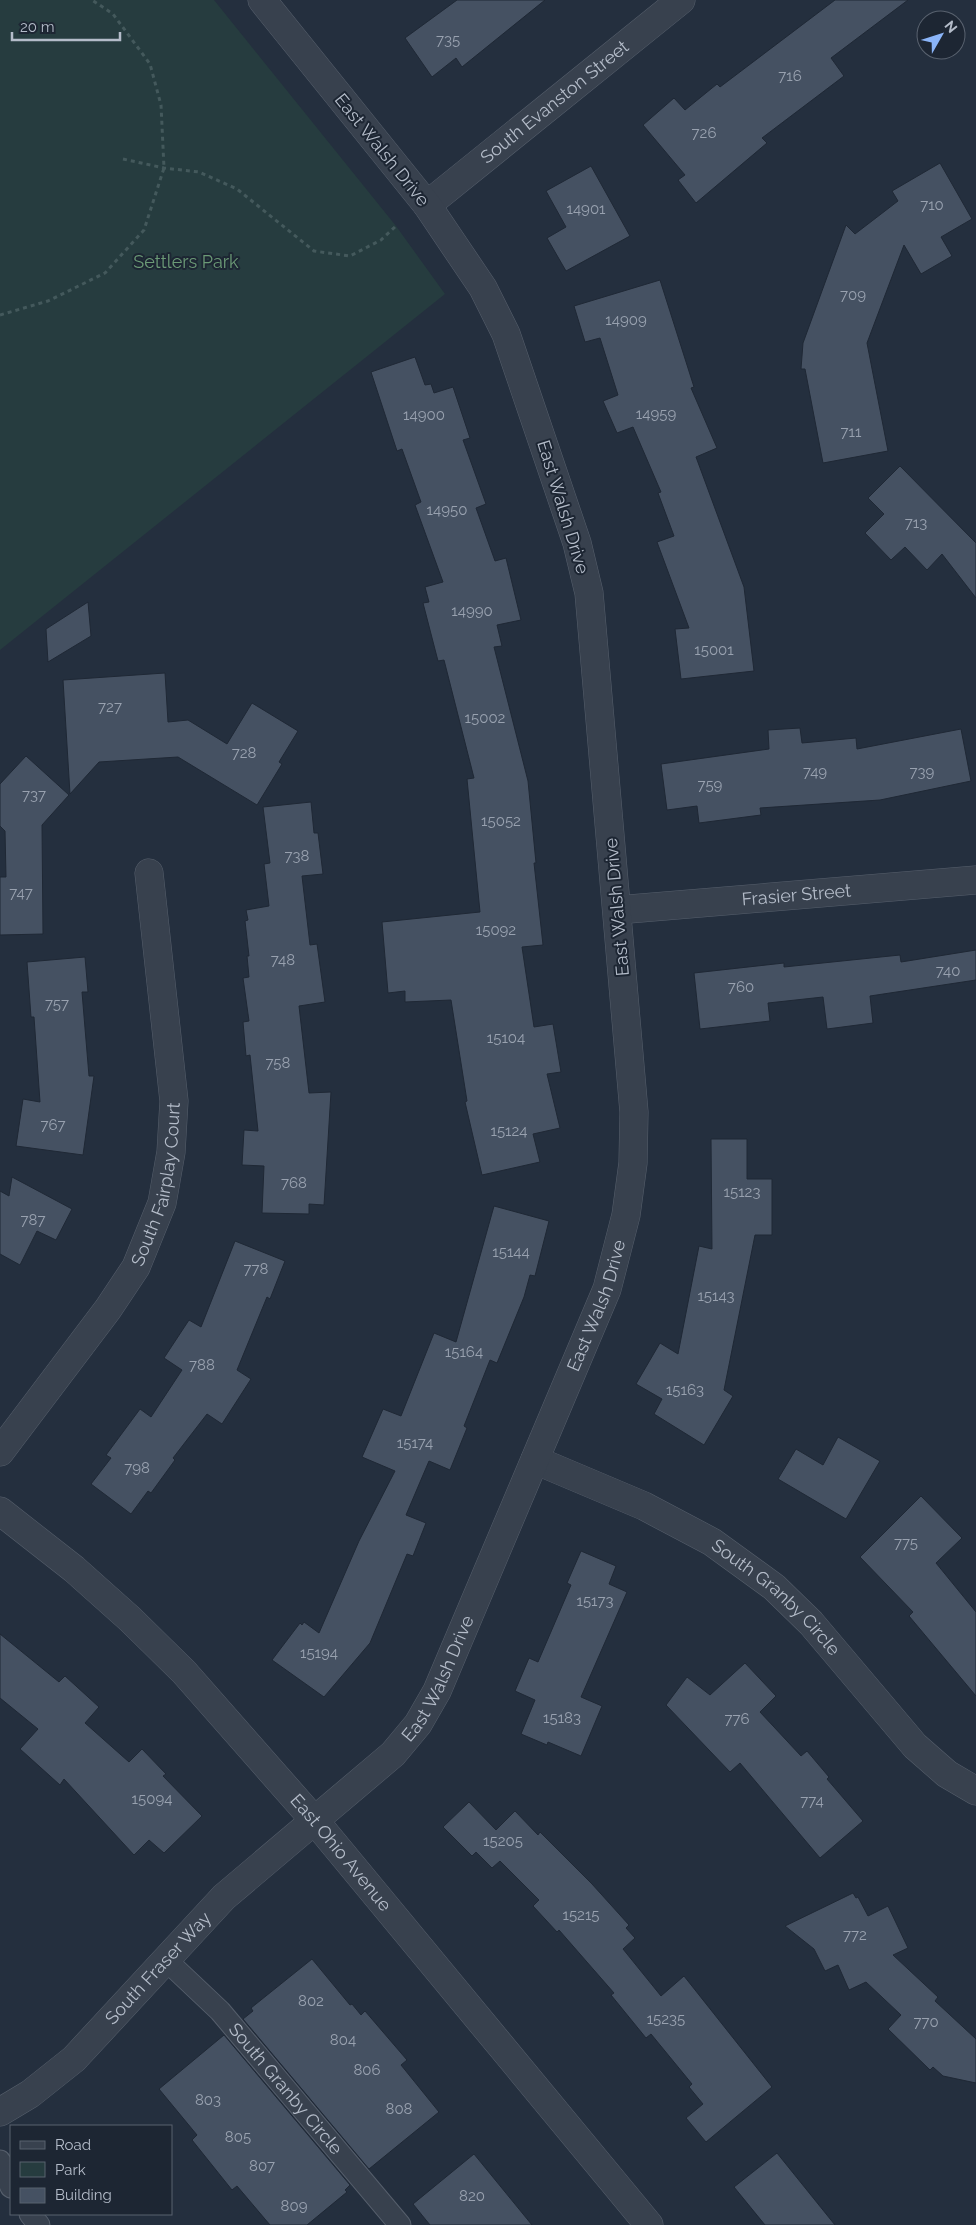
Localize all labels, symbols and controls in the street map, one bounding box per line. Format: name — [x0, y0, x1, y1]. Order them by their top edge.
scale bar — [12, 10, 120, 42]
north arrow — [916, 10, 966, 60]
text: 20 m — [20, 18, 55, 36]
text: N — [942, 18, 961, 36]
house number: 735 — [436, 31, 460, 49]
street label: South Evanston Street — [476, 36, 633, 168]
house number: 716 — [778, 67, 802, 85]
street label: East Walsh Drive — [331, 89, 434, 211]
house number: 726 — [692, 124, 716, 142]
house number: 710 — [920, 196, 944, 214]
house number: 14901 — [566, 200, 606, 218]
park label: Settlers Park — [133, 251, 239, 272]
house number: 709 — [840, 286, 866, 304]
house number: 14909 — [605, 311, 647, 329]
house number: 14959 — [636, 405, 676, 423]
house number: 14900 — [403, 406, 445, 424]
house number: 711 — [841, 423, 862, 441]
street label: East Walsh Drive — [533, 437, 594, 577]
house number: 14950 — [427, 501, 467, 519]
house number: 713 — [905, 514, 927, 532]
house number: 14990 — [451, 602, 493, 620]
house number: 15001 — [694, 641, 734, 659]
house number: 727 — [98, 698, 122, 716]
house number: 15002 — [465, 709, 506, 727]
house number: 728 — [232, 744, 256, 762]
house number: 749 — [803, 763, 827, 781]
house number: 739 — [910, 763, 935, 781]
house number: 759 — [698, 776, 723, 794]
house number: 737 — [22, 786, 46, 804]
house number: 15052 — [481, 812, 521, 830]
street label: East Walsh Drive — [600, 837, 633, 977]
house number: 738 — [285, 847, 310, 865]
street label: Frasier Street — [741, 879, 852, 910]
house number: 747 — [9, 884, 33, 902]
house number: 15092 — [476, 921, 516, 939]
house number: 748 — [271, 951, 295, 969]
house number: 740 — [936, 962, 960, 980]
house number: 760 — [728, 978, 754, 996]
house number: 757 — [45, 995, 69, 1013]
house number: 15104 — [487, 1029, 525, 1047]
house number: 758 — [266, 1054, 291, 1072]
street label: South Fairplay Court — [127, 1102, 184, 1269]
house number: 767 — [40, 1116, 66, 1134]
house number: 15124 — [490, 1122, 528, 1140]
house number: 768 — [281, 1174, 307, 1192]
house number: 15123 — [724, 1183, 760, 1201]
house number: 787 — [21, 1211, 45, 1229]
street label: East Walsh Drive — [562, 1237, 629, 1374]
house number: 15144 — [492, 1243, 530, 1261]
house number: 778 — [244, 1260, 269, 1278]
house number: 15143 — [697, 1287, 735, 1305]
house number: 15164 — [445, 1343, 483, 1361]
house number: 788 — [189, 1356, 215, 1374]
house number: 15163 — [666, 1381, 704, 1399]
house number: 15174 — [397, 1434, 433, 1452]
house number: 798 — [124, 1459, 150, 1477]
street label: South Granby Circle — [708, 1534, 845, 1660]
house number: 775 — [894, 1534, 918, 1552]
house number: 15173 — [577, 1592, 613, 1610]
street label: East Walsh Drive — [397, 1612, 478, 1746]
house number: 15194 — [300, 1644, 338, 1662]
house number: 15183 — [543, 1709, 581, 1727]
house number: 776 — [724, 1710, 750, 1728]
house number: 15094 — [132, 1790, 172, 1808]
street label: East Ohio Avenue — [286, 1790, 396, 1915]
house number: 774 — [800, 1792, 824, 1810]
house number: 15205 — [483, 1832, 523, 1850]
house number: 15215 — [562, 1906, 600, 1924]
street label: South Fraser Way — [100, 1907, 215, 2028]
house number: 772 — [843, 1926, 867, 1944]
house number: 802 — [298, 1992, 324, 2010]
house number: 15235 — [647, 2010, 685, 2028]
house number: 770 — [913, 2013, 939, 2031]
street label: South Granby Circle — [225, 2018, 347, 2159]
house number: 804 — [330, 2031, 356, 2049]
house number: 806 — [353, 2061, 381, 2079]
house number: 803 — [195, 2091, 221, 2109]
house number: 808 — [386, 2100, 413, 2118]
legend — [10, 2125, 172, 2215]
house number: 805 — [225, 2128, 251, 2146]
text: Road — [55, 2136, 91, 2154]
house number: 807 — [249, 2157, 275, 2175]
text: Park — [55, 2161, 86, 2179]
text: Building — [55, 2186, 112, 2204]
house number: 820 — [459, 2187, 485, 2205]
house number: 809 — [281, 2197, 308, 2215]

